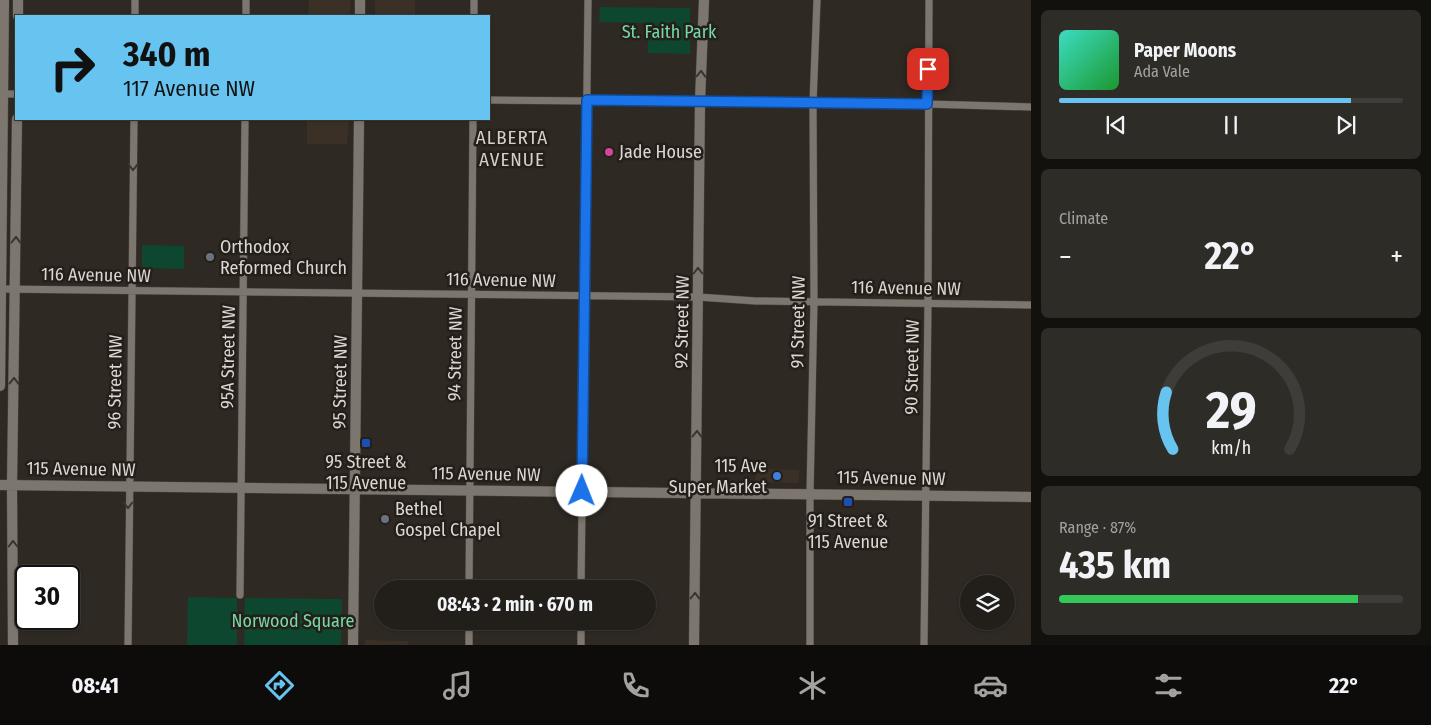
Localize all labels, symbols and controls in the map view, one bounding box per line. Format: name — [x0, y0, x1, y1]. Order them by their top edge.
park label: St. Faith Park — [622, 21, 717, 43]
text: 340 m — [123, 33, 211, 75]
icon: right — [40, 35, 105, 100]
text: Paper Moons — [1134, 39, 1236, 62]
pin — [907, 48, 949, 90]
icon: arrive — [914, 55, 942, 83]
text: Ada Vale — [1134, 62, 1190, 81]
one-way arrow — [696, 70, 706, 78]
text: 117 Avenue NW — [123, 75, 255, 102]
icon: previous — [1102, 111, 1130, 139]
icon: pause — [1217, 111, 1245, 139]
icon: next — [1332, 111, 1360, 139]
district label: ALBERTA AVENUE — [476, 126, 548, 171]
place label: Jade House — [619, 141, 702, 163]
marker: Jade House — [603, 146, 615, 158]
one-way arrow — [128, 164, 138, 172]
text: Climate — [1059, 209, 1108, 228]
text: 22° — [1204, 233, 1257, 279]
one-way arrow — [11, 236, 21, 244]
place label: Orthodox Reformed Church — [220, 236, 347, 279]
text: − — [1059, 240, 1072, 273]
text: + — [1390, 240, 1403, 273]
marker: Orthodox Reformed Church — [204, 251, 216, 263]
street label: 116 Avenue NW — [41, 263, 152, 287]
one-way arrow — [693, 267, 703, 275]
street label: 116 Avenue NW — [446, 268, 557, 292]
street label: 92 Street NW — [670, 275, 694, 369]
street label: 91 Street NW — [786, 275, 810, 368]
street label: 116 Avenue NW — [851, 276, 962, 300]
street label: 95A Street NW — [216, 304, 240, 409]
street label: 94 Street NW — [443, 306, 467, 401]
street label: 90 Street NW — [900, 319, 924, 415]
street label: 96 Street NW — [103, 334, 127, 430]
street label: 95 Street NW — [328, 334, 352, 429]
one-way arrow — [9, 377, 19, 385]
text: 29 — [1205, 379, 1256, 442]
one-way arrow — [692, 430, 702, 438]
marker: 95 Street & 115 Avenue — [360, 437, 372, 449]
text: km/h — [1211, 437, 1251, 459]
place label: 95 Street & 115 Avenue — [325, 451, 407, 494]
place label: 115 Ave Super Market — [669, 455, 767, 498]
street label: 115 Avenue NW — [26, 457, 136, 481]
street label: 115 Avenue NW — [431, 462, 541, 486]
position arrow — [555, 464, 607, 516]
street label: 115 Avenue NW — [836, 466, 946, 490]
marker: 115 Ave Super Market — [771, 470, 783, 482]
marker: 91 Street & 115 Avenue — [842, 496, 854, 508]
place label: Bethel Gospel Chapel — [395, 498, 501, 541]
one-way arrow — [123, 502, 133, 509]
place label: 91 Street & 115 Avenue — [808, 510, 888, 553]
marker: Bethel Gospel Chapel — [379, 513, 391, 525]
text: Range · 87% — [1059, 518, 1136, 537]
one-way arrow — [8, 540, 18, 548]
text: 435 km — [1059, 542, 1171, 588]
speed limit sign: 30 — [15, 565, 80, 630]
map controls — [960, 575, 1015, 630]
button: layers — [960, 575, 1015, 630]
one-way arrow — [690, 592, 700, 600]
text: 08:43 · 2 min · 670 m — [437, 593, 593, 616]
park label: Norwood Square — [232, 610, 354, 632]
icon: directions — [262, 668, 297, 703]
icon: music — [440, 668, 475, 703]
icon: phone — [618, 668, 653, 703]
icon: climate — [795, 668, 830, 703]
icon: car — [973, 668, 1008, 703]
icon: filters — [1151, 668, 1186, 703]
text: 08:41 — [71, 672, 119, 699]
text: 22° — [1329, 672, 1360, 699]

